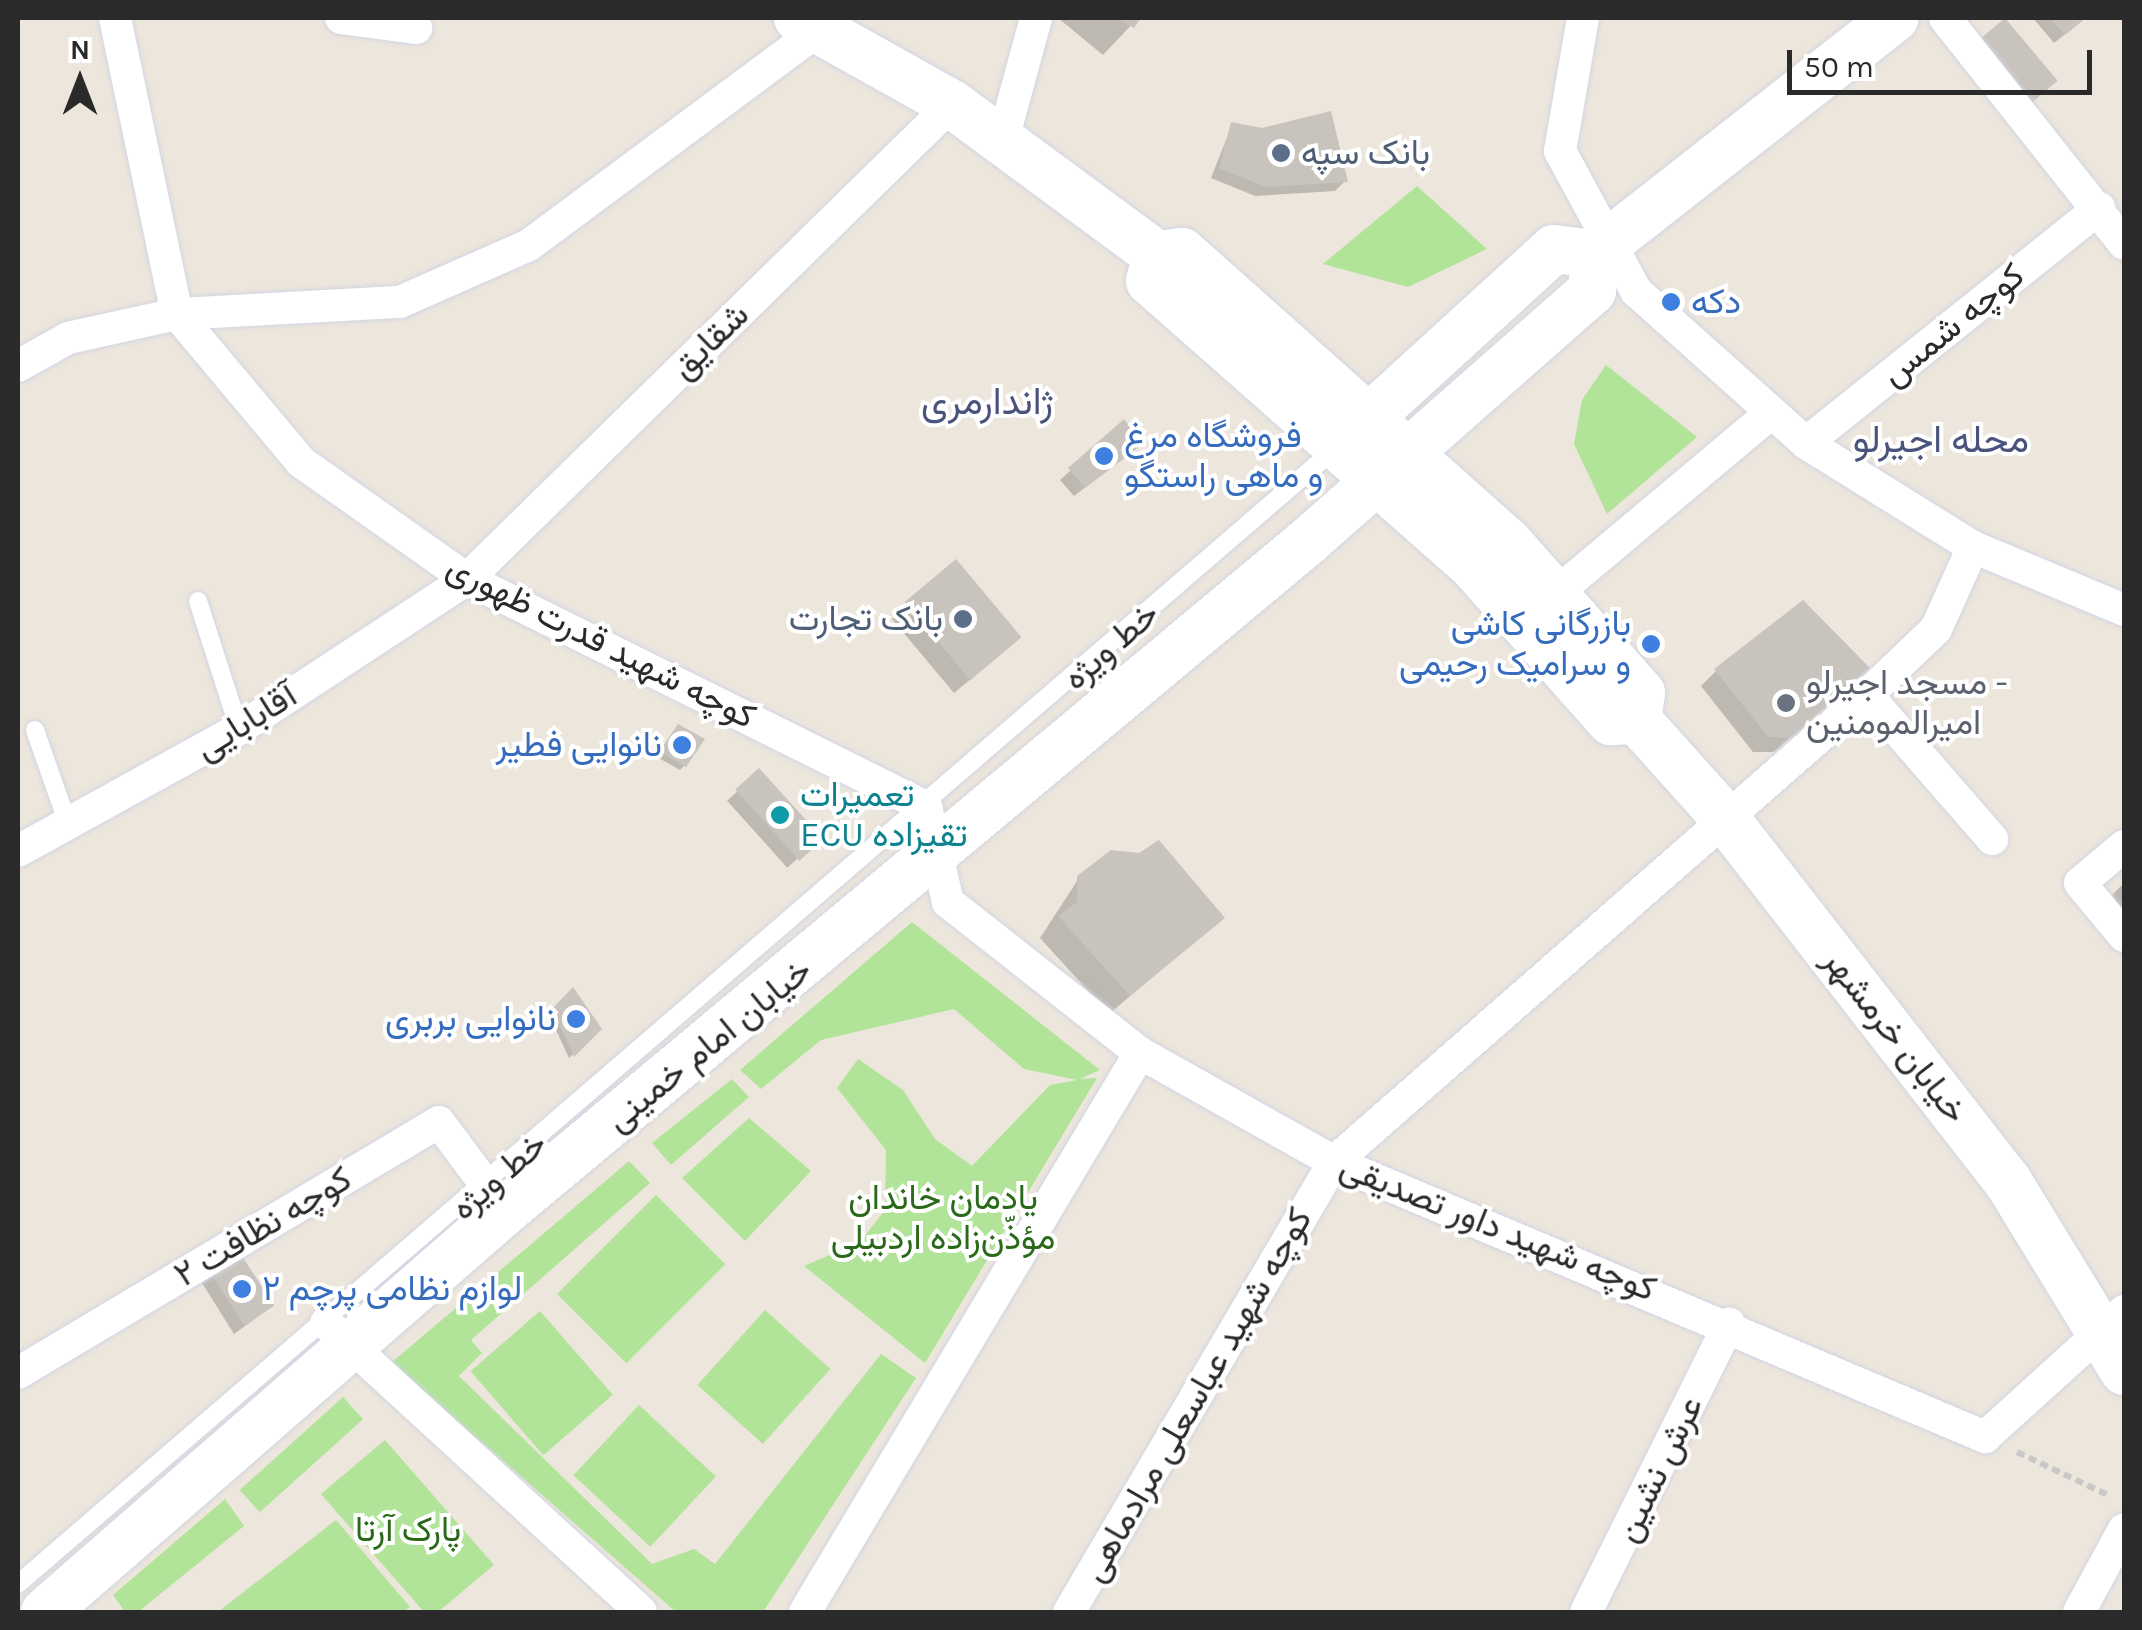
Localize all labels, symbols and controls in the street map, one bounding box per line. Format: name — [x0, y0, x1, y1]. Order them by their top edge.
north arrow — [30, 30, 130, 130]
scale bar — [1792, 30, 2097, 92]
text: N — [70, 33, 90, 66]
text: 50 m — [1804, 49, 1874, 85]
place label: بانک سپه — [1301, 132, 1430, 174]
marker: بانک سپه — [1270, 142, 1292, 164]
street label: کوچه شمس — [1873, 255, 2033, 395]
place label: دکه — [1691, 281, 1741, 323]
marker: دکه — [1660, 291, 1682, 313]
street label: شقایق — [662, 294, 758, 388]
district label: ژاندارمری — [921, 379, 1053, 425]
place label: فروشگاه مرغ و ماهی راستگو — [1124, 415, 1323, 497]
district label: محله اجیرلو — [1853, 417, 2029, 463]
marker: فروشگاه مرغ و ماهی راستگو — [1093, 445, 1115, 467]
street label: کوچه شهید قدرت ظهوری — [440, 546, 762, 738]
street label: خط ویژه — [1054, 593, 1168, 699]
place label: بانک تجارت — [789, 598, 943, 640]
place label: بازرگانی کاشی و سرامیک رحیمی — [1399, 603, 1631, 685]
marker: بانک تجارت — [952, 608, 974, 630]
marker: بازرگانی کاشی و سرامیک رحیمی — [1640, 633, 1662, 655]
place label: مسجد اجیرلو - امیرالمومنین — [1806, 662, 2008, 744]
street label: آقابابایی — [187, 675, 305, 769]
marker: مسجد اجیرلو - امیرالمومنین — [1775, 692, 1797, 714]
place label: نانوایی فطیر — [495, 724, 662, 766]
marker: نانوایی فطیر — [671, 734, 693, 756]
place label: تعمیرات ECU تقیزاده — [800, 774, 967, 856]
marker: تعمیرات ECU تقیزاده — [769, 804, 791, 826]
street label: خیابان خرمشهر — [1814, 940, 1976, 1132]
street label: خیابان امام خمینی — [598, 949, 820, 1141]
place label: نانوایی بربری — [385, 998, 556, 1040]
marker: نانوایی بربری — [565, 1008, 587, 1030]
street label: خط ویژه — [442, 1123, 556, 1229]
street label: کوچه شهید داور تصدیقی — [1334, 1145, 1662, 1311]
street label: کوچه نظافت ۲ — [167, 1158, 359, 1296]
park label: یادمان خاندان مؤذّن‌زاده اردبیلی — [831, 1177, 1055, 1259]
street label: کوچه شهید عباسعلی مرادماهی — [1073, 1201, 1321, 1589]
place label: لوازم نظامی پرچم ۲ — [262, 1268, 522, 1310]
marker: لوازم نظامی پرچم ۲ — [231, 1278, 253, 1300]
street label: عرش نشین — [1606, 1389, 1712, 1549]
park label: پارک آرتا — [355, 1509, 461, 1551]

